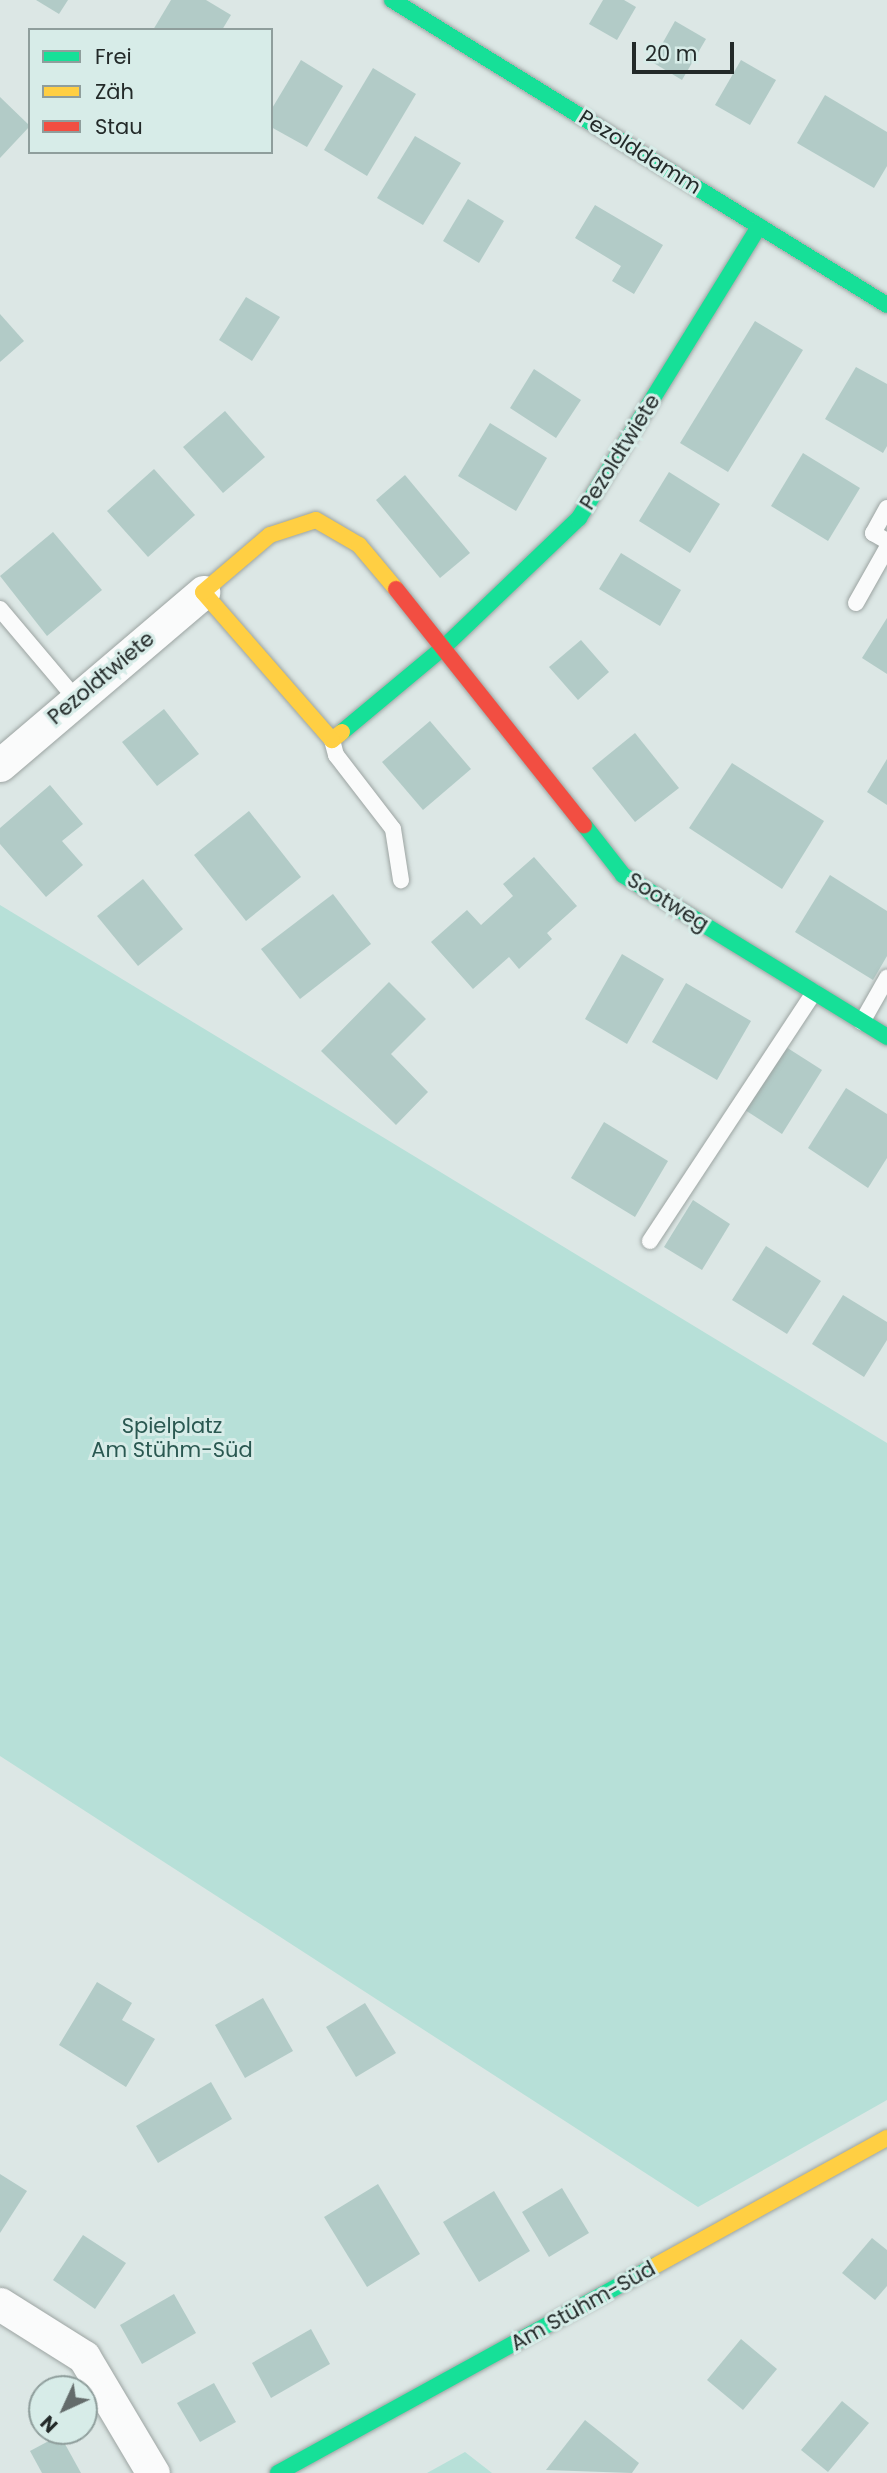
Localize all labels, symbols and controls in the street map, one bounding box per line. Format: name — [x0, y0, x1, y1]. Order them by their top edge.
legend — [28, 28, 273, 154]
scale bar — [635, 28, 736, 72]
text: 20 m — [645, 39, 698, 68]
text: Frei — [95, 42, 132, 71]
text: Zäh — [95, 77, 134, 106]
street label: Pezolddamm — [574, 104, 706, 200]
text: Stau — [95, 112, 143, 141]
street label: Pezoldtwiete — [575, 390, 665, 514]
street label: Pezoldtwiete — [43, 626, 159, 730]
street label: Sootweg — [623, 867, 713, 937]
park label: Spielplatz Am Stühm-Süd — [91, 1413, 253, 1463]
street label: Am Stühm-Süd — [506, 2256, 660, 2356]
north arrow — [28, 2375, 98, 2445]
text: N — [35, 2409, 64, 2438]

